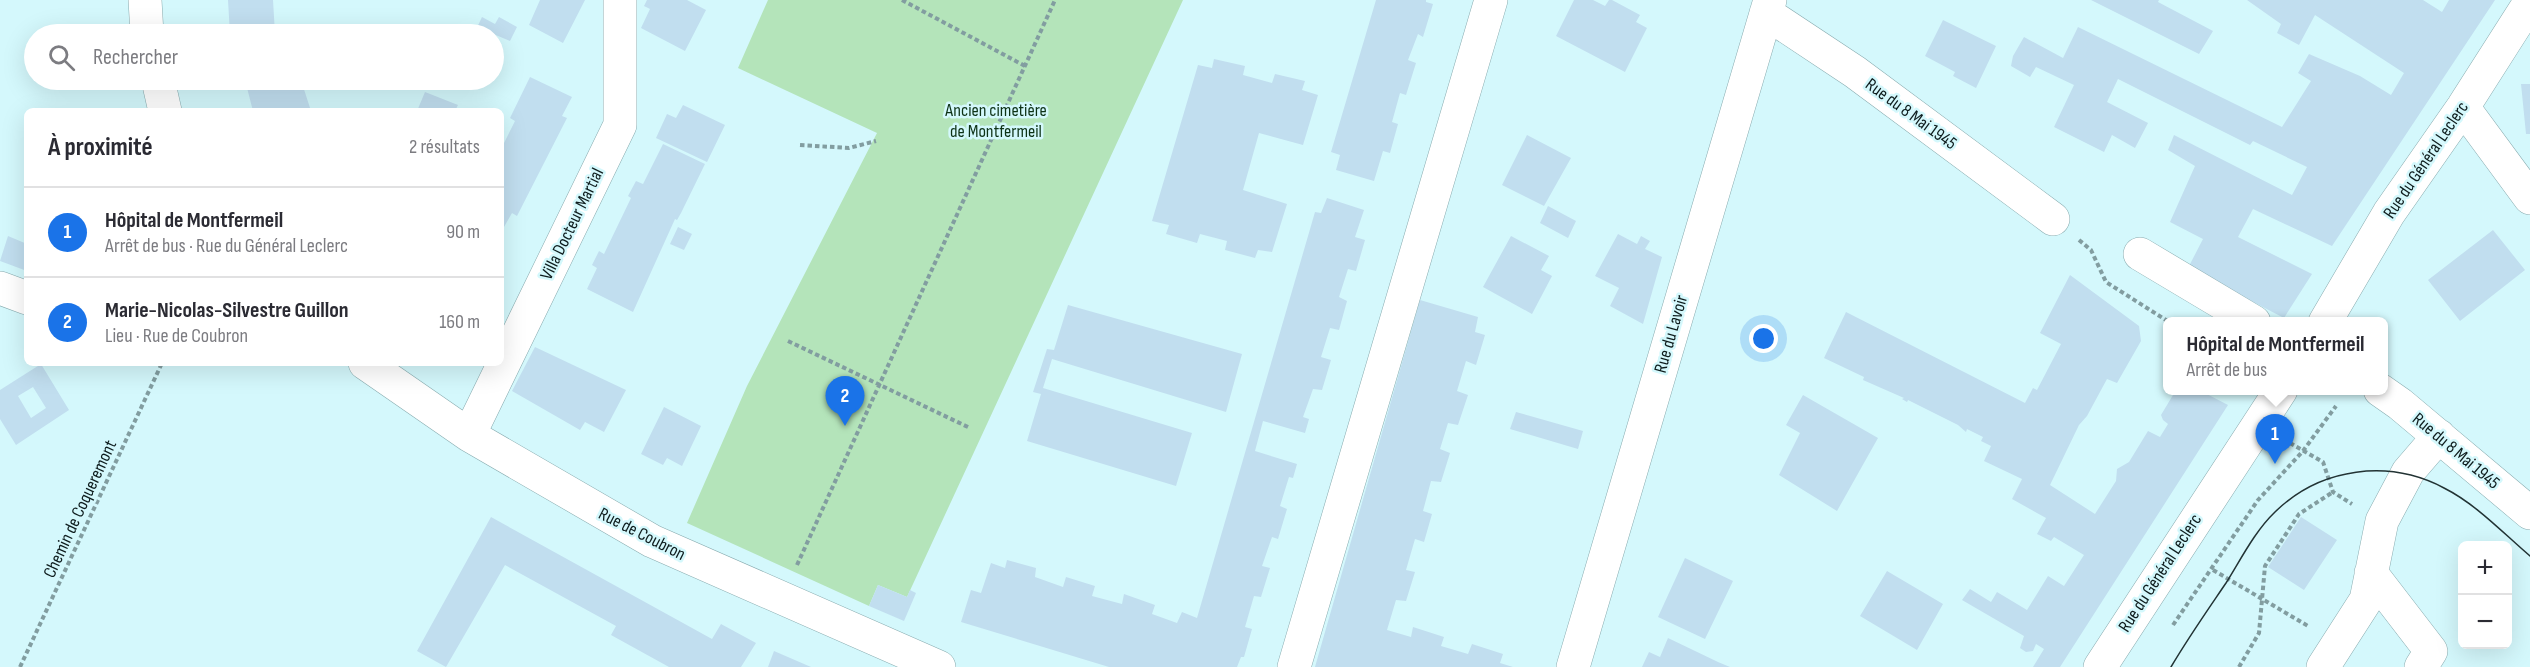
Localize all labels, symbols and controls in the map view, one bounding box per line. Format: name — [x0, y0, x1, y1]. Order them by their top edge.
search box — [24, 24, 504, 90]
icon: search — [45, 41, 78, 74]
text: Rechercher — [93, 44, 178, 71]
street label: Rue du 8 Mai 1945 — [1861, 74, 1961, 154]
street label: Rue du Général Leclerc — [2379, 98, 2473, 222]
park label: Ancien cimetière de Montfermeil — [944, 100, 1047, 142]
text: À proximité — [48, 132, 153, 163]
text: 2 résultats — [409, 135, 480, 159]
street label: Villa Docteur Martial — [536, 165, 608, 283]
text: Hôpital de Montfermeil — [105, 207, 283, 234]
text: 1 — [64, 220, 71, 244]
text: 90 m — [446, 220, 480, 244]
text: Arrêt de bus · Rue du Général Leclerc — [105, 234, 348, 258]
street label: Rue du Lavoir — [1650, 293, 1692, 375]
text: Marie-Nicolas-Silvestre Guillon — [105, 297, 349, 324]
text: 2 — [63, 310, 72, 334]
text: 160 m — [439, 310, 480, 334]
popup — [2163, 317, 2388, 395]
text: Lieu · Rue de Coubron — [105, 324, 248, 348]
your location — [1749, 324, 1778, 353]
text: Hôpital de Montfermeil — [2186, 331, 2365, 358]
text: Arrêt de bus — [2186, 358, 2267, 382]
pin: 2 — [826, 376, 864, 426]
street label: Rue du 8 Mai 1945 — [2408, 408, 2504, 494]
pin: 1 — [2256, 414, 2294, 464]
street label: Chemin de Coqueremont — [39, 436, 121, 581]
street label: Rue de Coubron — [595, 503, 689, 565]
street label: Rue du Général Leclerc — [2114, 510, 2206, 636]
map controls — [2458, 541, 2512, 649]
button: + — [2458, 541, 2512, 595]
button: − — [2458, 595, 2512, 649]

